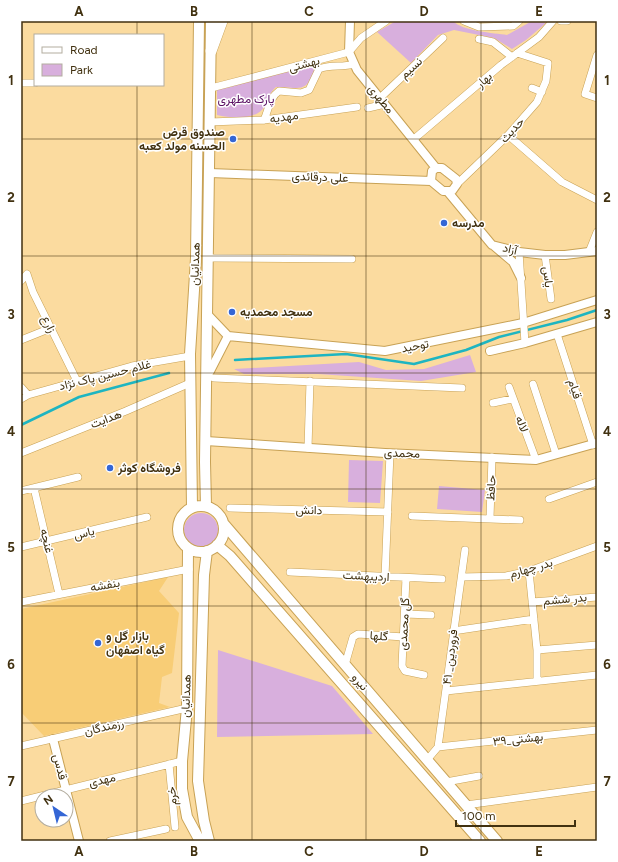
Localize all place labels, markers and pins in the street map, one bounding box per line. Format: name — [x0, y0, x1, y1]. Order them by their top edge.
place label: صندوق قرض الحسنه مولد کعبه — [139, 125, 225, 154]
marker: صندوق قرض الحسنه مولد کعبه — [228, 134, 238, 144]
place label: مدرسه — [452, 216, 485, 231]
marker: مدرسه — [439, 218, 449, 228]
place label: مسجد محمدیه — [240, 305, 313, 319]
marker: مسجد محمدیه — [227, 307, 237, 317]
place label: فروشگاه کوثر — [117, 461, 181, 476]
marker: فروشگاه کوثر — [105, 463, 115, 473]
place label: بازار گل و گیاه اصفهان — [106, 629, 165, 658]
marker: بازار گل و گیاه اصفهان — [93, 638, 103, 648]

